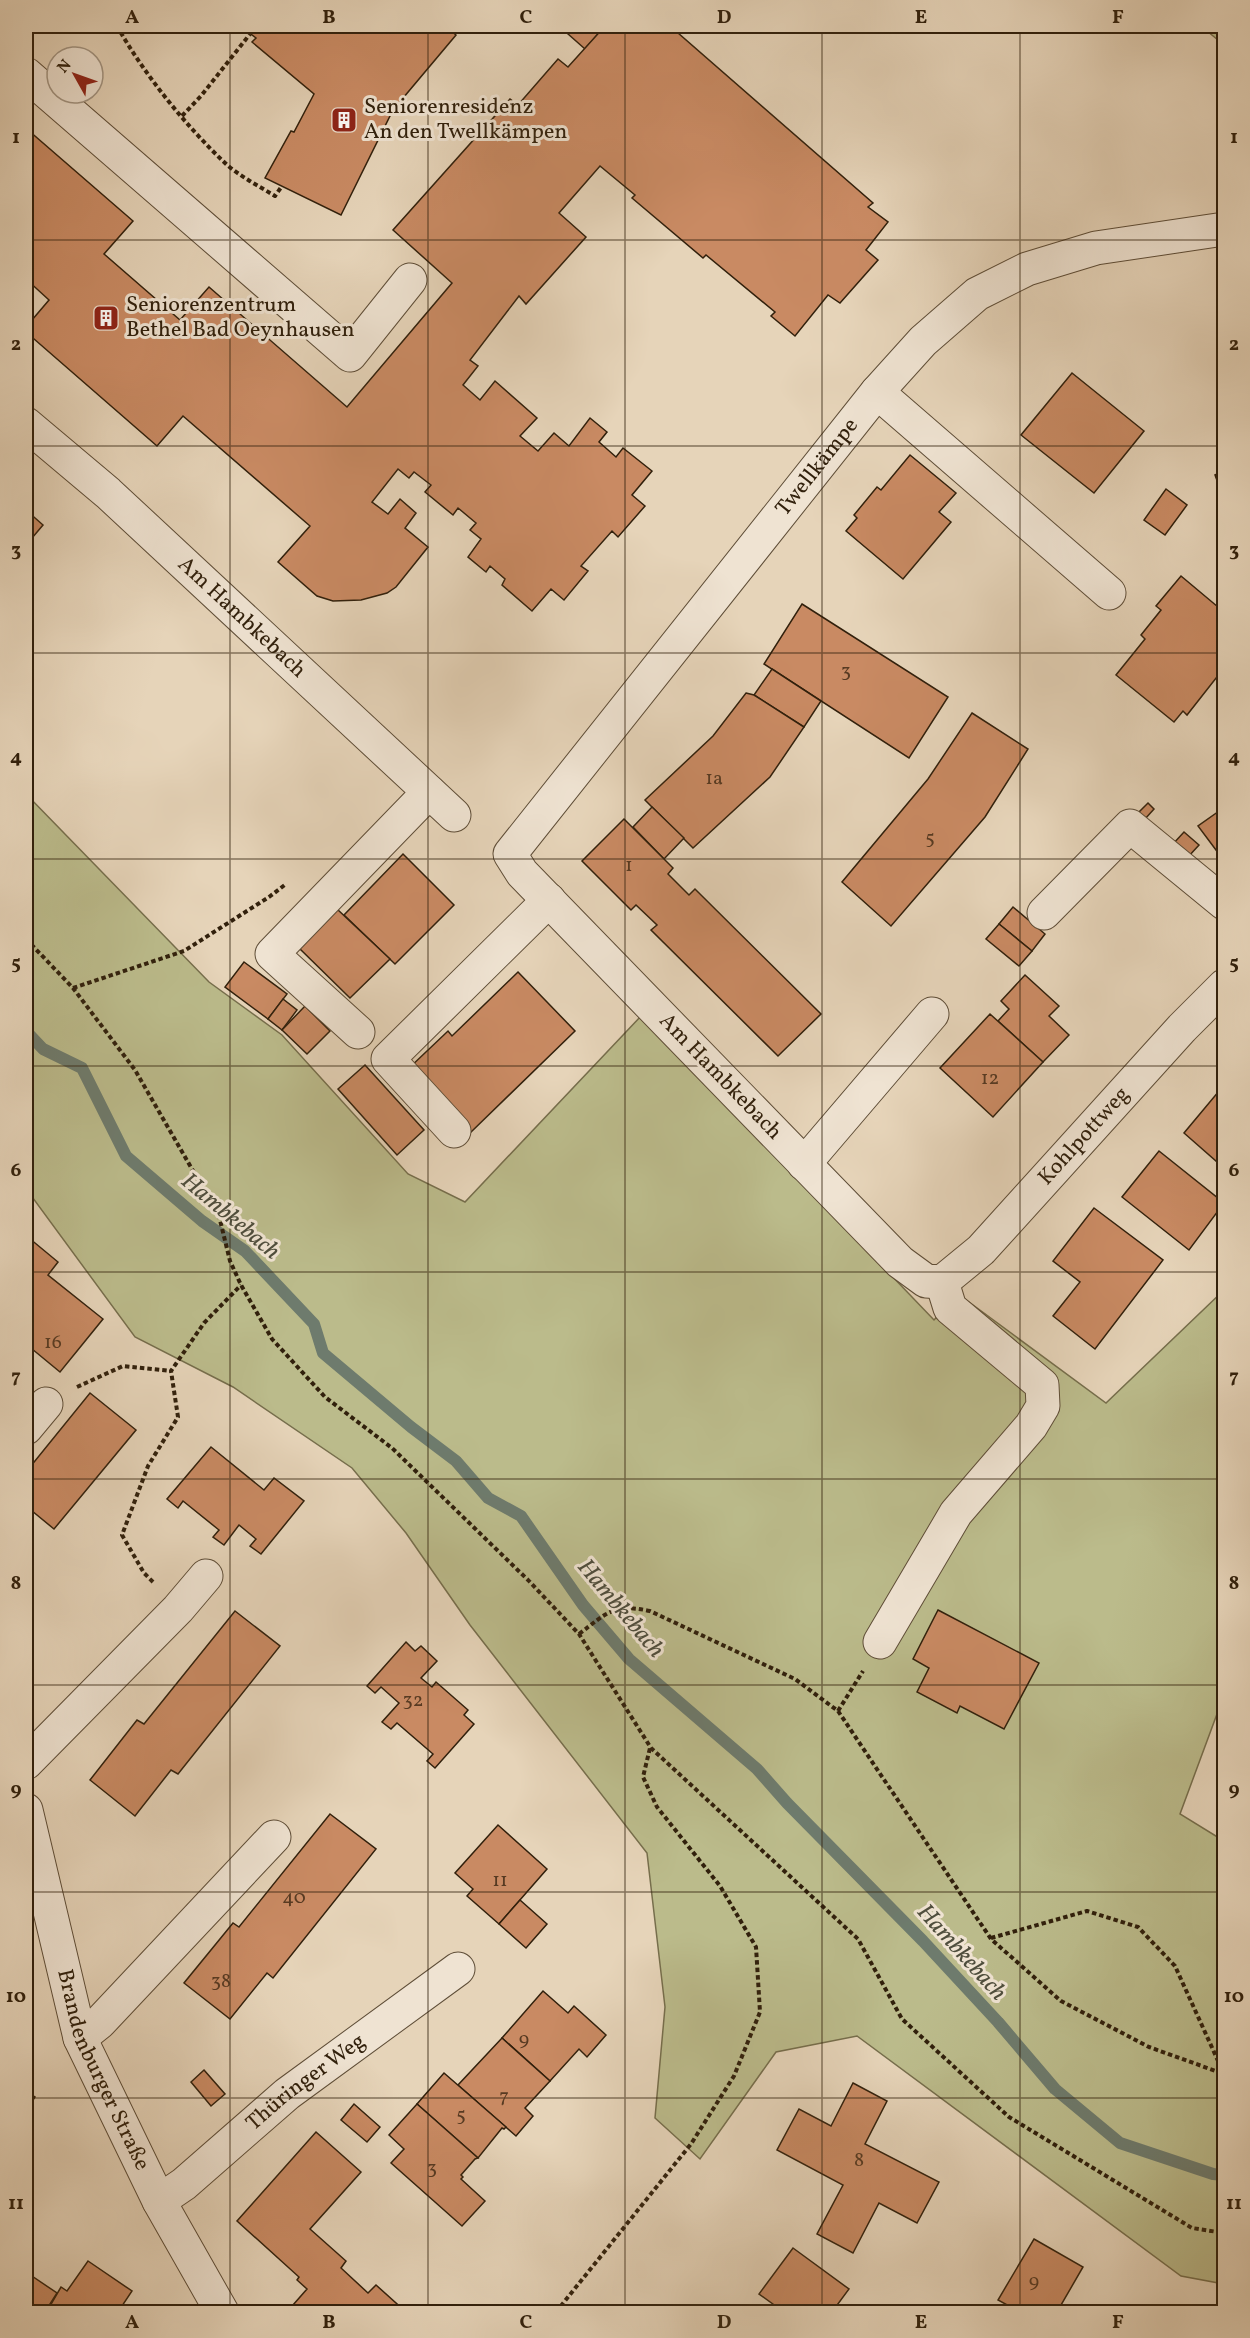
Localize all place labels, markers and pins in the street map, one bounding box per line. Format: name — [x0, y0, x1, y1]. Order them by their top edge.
place label: Seniorenresidenz An den Twellkämpen — [364, 92, 567, 148]
building icon: Seniorenresidenz An den Twellkämpen — [329, 105, 359, 135]
place label: Seniorenzentrum Bethel Bad Oeynhausen — [126, 290, 355, 346]
building icon: Seniorenzentrum Bethel Bad Oeynhausen — [91, 303, 121, 333]

